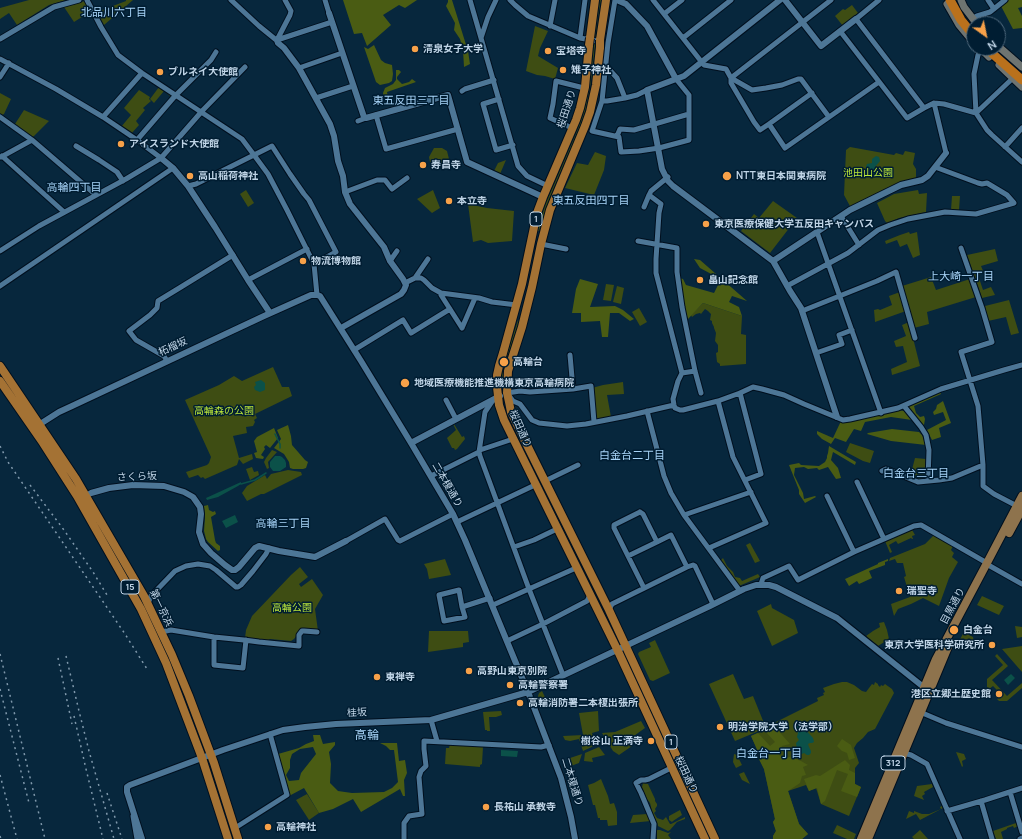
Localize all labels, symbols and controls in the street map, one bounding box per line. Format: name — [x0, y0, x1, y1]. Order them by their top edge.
district label: 北品川六丁目 — [81, 6, 147, 20]
north arrow — [966, 16, 1006, 56]
text: N — [985, 37, 1000, 54]
place label: 清泉女子大学 — [423, 43, 483, 55]
marker: 清泉女子大学 — [410, 44, 420, 54]
place label: 宝塔寺 — [556, 45, 586, 57]
marker: 宝塔寺 — [543, 46, 553, 56]
place label: 雉子神社 — [571, 64, 611, 76]
marker: 雉子神社 — [558, 65, 568, 75]
place label: ブルネイ大使館 — [168, 66, 238, 78]
marker: ブルネイ大使館 — [155, 67, 165, 77]
street label: 桜田通り — [555, 88, 579, 130]
district label: 東五反田三丁目 — [373, 94, 449, 108]
place label: アイスランド大使館 — [129, 138, 219, 150]
marker: アイスランド大使館 — [116, 139, 126, 149]
place label: 寿昌寺 — [431, 159, 461, 171]
marker: 寿昌寺 — [418, 160, 428, 170]
park label: 池田山公園 — [843, 167, 893, 179]
place label: 高山稲荷神社 — [198, 170, 258, 182]
marker: NTT東日本関東病院 — [721, 170, 733, 182]
place label: NTT東日本関東病院 — [736, 170, 826, 182]
marker: 高山稲荷神社 — [185, 171, 195, 181]
district label: 高輪四丁目 — [47, 181, 101, 195]
district label: 東五反田四丁目 — [553, 194, 629, 208]
place label: 本立寺 — [457, 195, 487, 207]
marker: 本立寺 — [444, 196, 454, 206]
road number: 1 — [530, 212, 542, 226]
place label: 東京医療保健大学五反田キャンパス — [714, 218, 874, 230]
marker: 東京医療保健大学五反田キャンパス — [701, 219, 711, 229]
place label: 物流博物館 — [311, 255, 361, 267]
marker: 物流博物館 — [298, 256, 308, 266]
district label: 上大崎一丁目 — [928, 270, 994, 284]
place label: 畠山記念館 — [708, 274, 758, 286]
marker: 畠山記念館 — [695, 275, 705, 285]
street label: 柘榴坂 — [157, 335, 189, 359]
marker: 高輪台 — [498, 356, 510, 368]
place label: 高輪台 — [513, 356, 543, 368]
marker: 地域医療機能推進機構東京高輪病院 — [399, 377, 411, 389]
place label: 地域医療機能推進機構東京高輪病院 — [414, 377, 574, 389]
park label: 高輪森の公園 — [194, 405, 254, 417]
street label: 桜田通り — [506, 408, 534, 450]
district label: 白金台二丁目 — [599, 449, 665, 463]
street label: 二本榎通り — [429, 460, 465, 510]
district label: 白金台三丁目 — [883, 467, 949, 481]
street label: さくら坂 — [117, 470, 157, 484]
district label: 高輪三丁目 — [256, 517, 310, 531]
road number: 15 — [121, 580, 139, 594]
place label: 瑞聖寺 — [907, 585, 937, 597]
marker: 瑞聖寺 — [894, 586, 904, 596]
street label: 目黒通り — [938, 586, 968, 626]
street label: 第一京浜 — [147, 587, 175, 629]
park label: 高輪公園 — [272, 602, 312, 614]
marker: 白金台 — [948, 624, 960, 636]
place label: 白金台 — [963, 624, 993, 636]
place label: 東京大学医科学研究所 — [884, 639, 984, 651]
marker: 東京大学医科学研究所 — [987, 640, 997, 650]
place label: 高野山東京別院 — [477, 665, 547, 677]
marker: 高野山東京別院 — [464, 666, 474, 676]
place label: 東禅寺 — [385, 671, 415, 683]
marker: 東禅寺 — [372, 672, 382, 682]
place label: 高輪警察署 — [518, 679, 568, 691]
marker: 高輪警察署 — [505, 680, 515, 690]
place label: 港区立郷土歴史館 — [911, 688, 991, 700]
marker: 港区立郷土歴史館 — [994, 689, 1004, 699]
place label: 高輪消防署二本榎出張所 — [528, 697, 638, 709]
marker: 高輪消防署二本榎出張所 — [515, 698, 525, 708]
street label: 桂坂 — [347, 707, 367, 719]
place label: 明治学院大学（法学部） — [728, 721, 838, 733]
marker: 明治学院大学（法学部） — [715, 722, 725, 732]
district label: 高輪 — [355, 729, 379, 743]
place label: 樹谷山 正満寺 — [581, 735, 643, 747]
road number: 1 — [665, 735, 677, 749]
marker: 樹谷山 正満寺 — [646, 736, 656, 746]
district label: 白金台一丁目 — [736, 747, 802, 761]
street label: 桜田通り — [672, 754, 700, 796]
street label: 二本榎通り — [559, 756, 585, 808]
road number: 312 — [881, 756, 905, 770]
place label: 長祐山 承教寺 — [494, 801, 556, 813]
marker: 長祐山 承教寺 — [481, 802, 491, 812]
place label: 高輪神社 — [276, 821, 316, 833]
marker: 高輪神社 — [263, 822, 273, 832]

